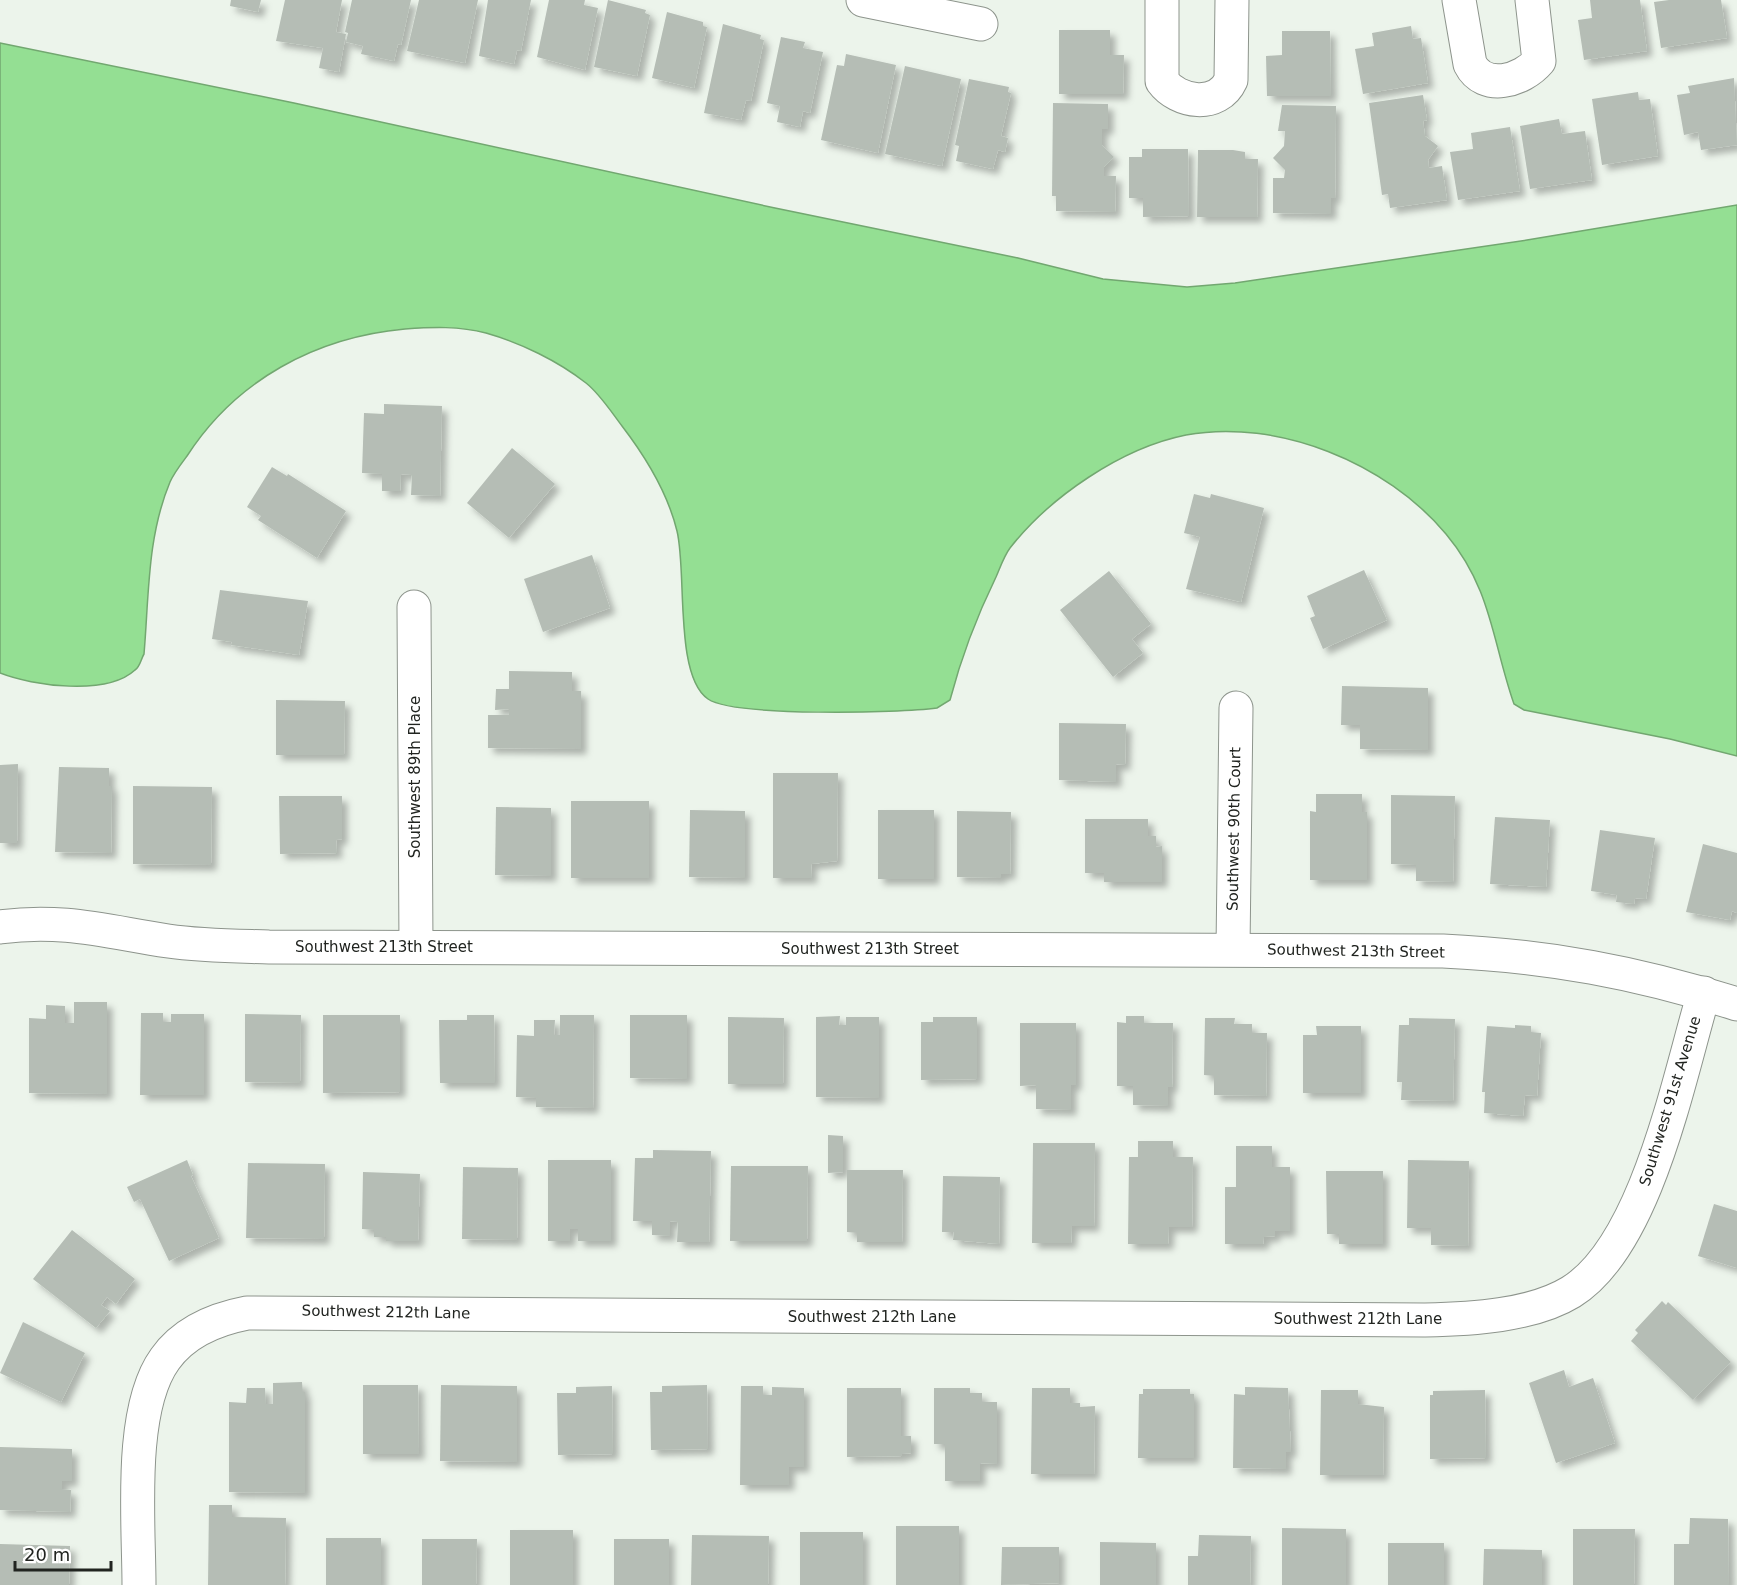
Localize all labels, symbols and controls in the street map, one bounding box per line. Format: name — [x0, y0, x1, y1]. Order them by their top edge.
street label: Southwest 89th Place — [406, 696, 424, 858]
street label: Southwest 90th Court — [1224, 747, 1244, 911]
street label: Southwest 213th Street — [295, 938, 473, 956]
street label: Southwest 213th Street — [781, 940, 959, 958]
street label: Southwest 213th Street — [1267, 940, 1445, 962]
street label: Southwest 91st Avenue — [1636, 1014, 1704, 1188]
street label: Southwest 212th Lane — [302, 1302, 470, 1322]
street label: Southwest 212th Lane — [788, 1308, 956, 1326]
street label: Southwest 212th Lane — [1274, 1310, 1442, 1328]
scale bar — [15, 1534, 111, 1572]
text: 20 m — [24, 1544, 70, 1565]

